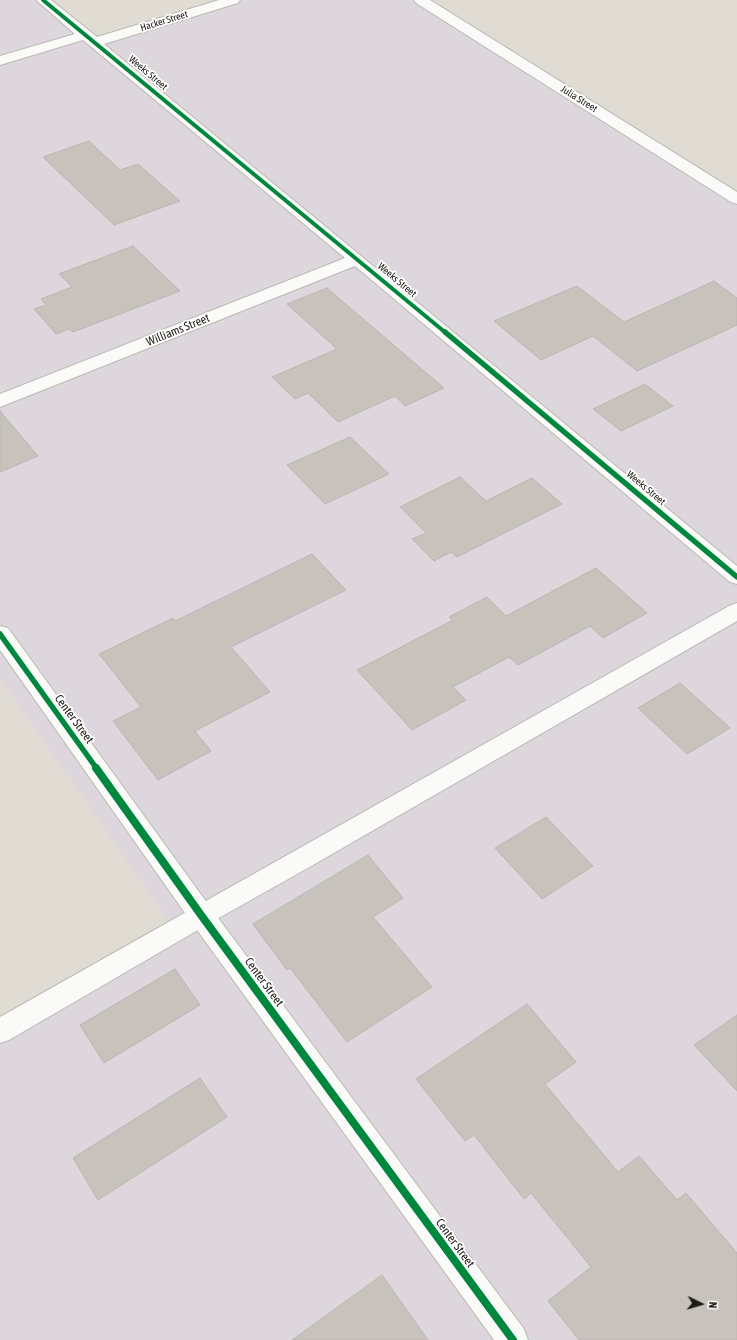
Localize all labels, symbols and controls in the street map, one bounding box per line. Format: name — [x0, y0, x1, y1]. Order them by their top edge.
street label: Hacker Street — [139, 8, 189, 34]
street label: Weeks Street — [126, 53, 170, 93]
street label: Julia Street — [558, 83, 600, 115]
street label: Weeks Street — [375, 260, 419, 300]
street label: Williams Street — [144, 311, 212, 349]
street label: Weeks Street — [624, 468, 668, 508]
street label: Center Street — [51, 692, 97, 746]
street label: Center Street — [241, 955, 287, 1009]
street label: Center Street — [432, 1216, 478, 1270]
north arrow — [681, 1284, 721, 1324]
text: N — [707, 1301, 719, 1309]

